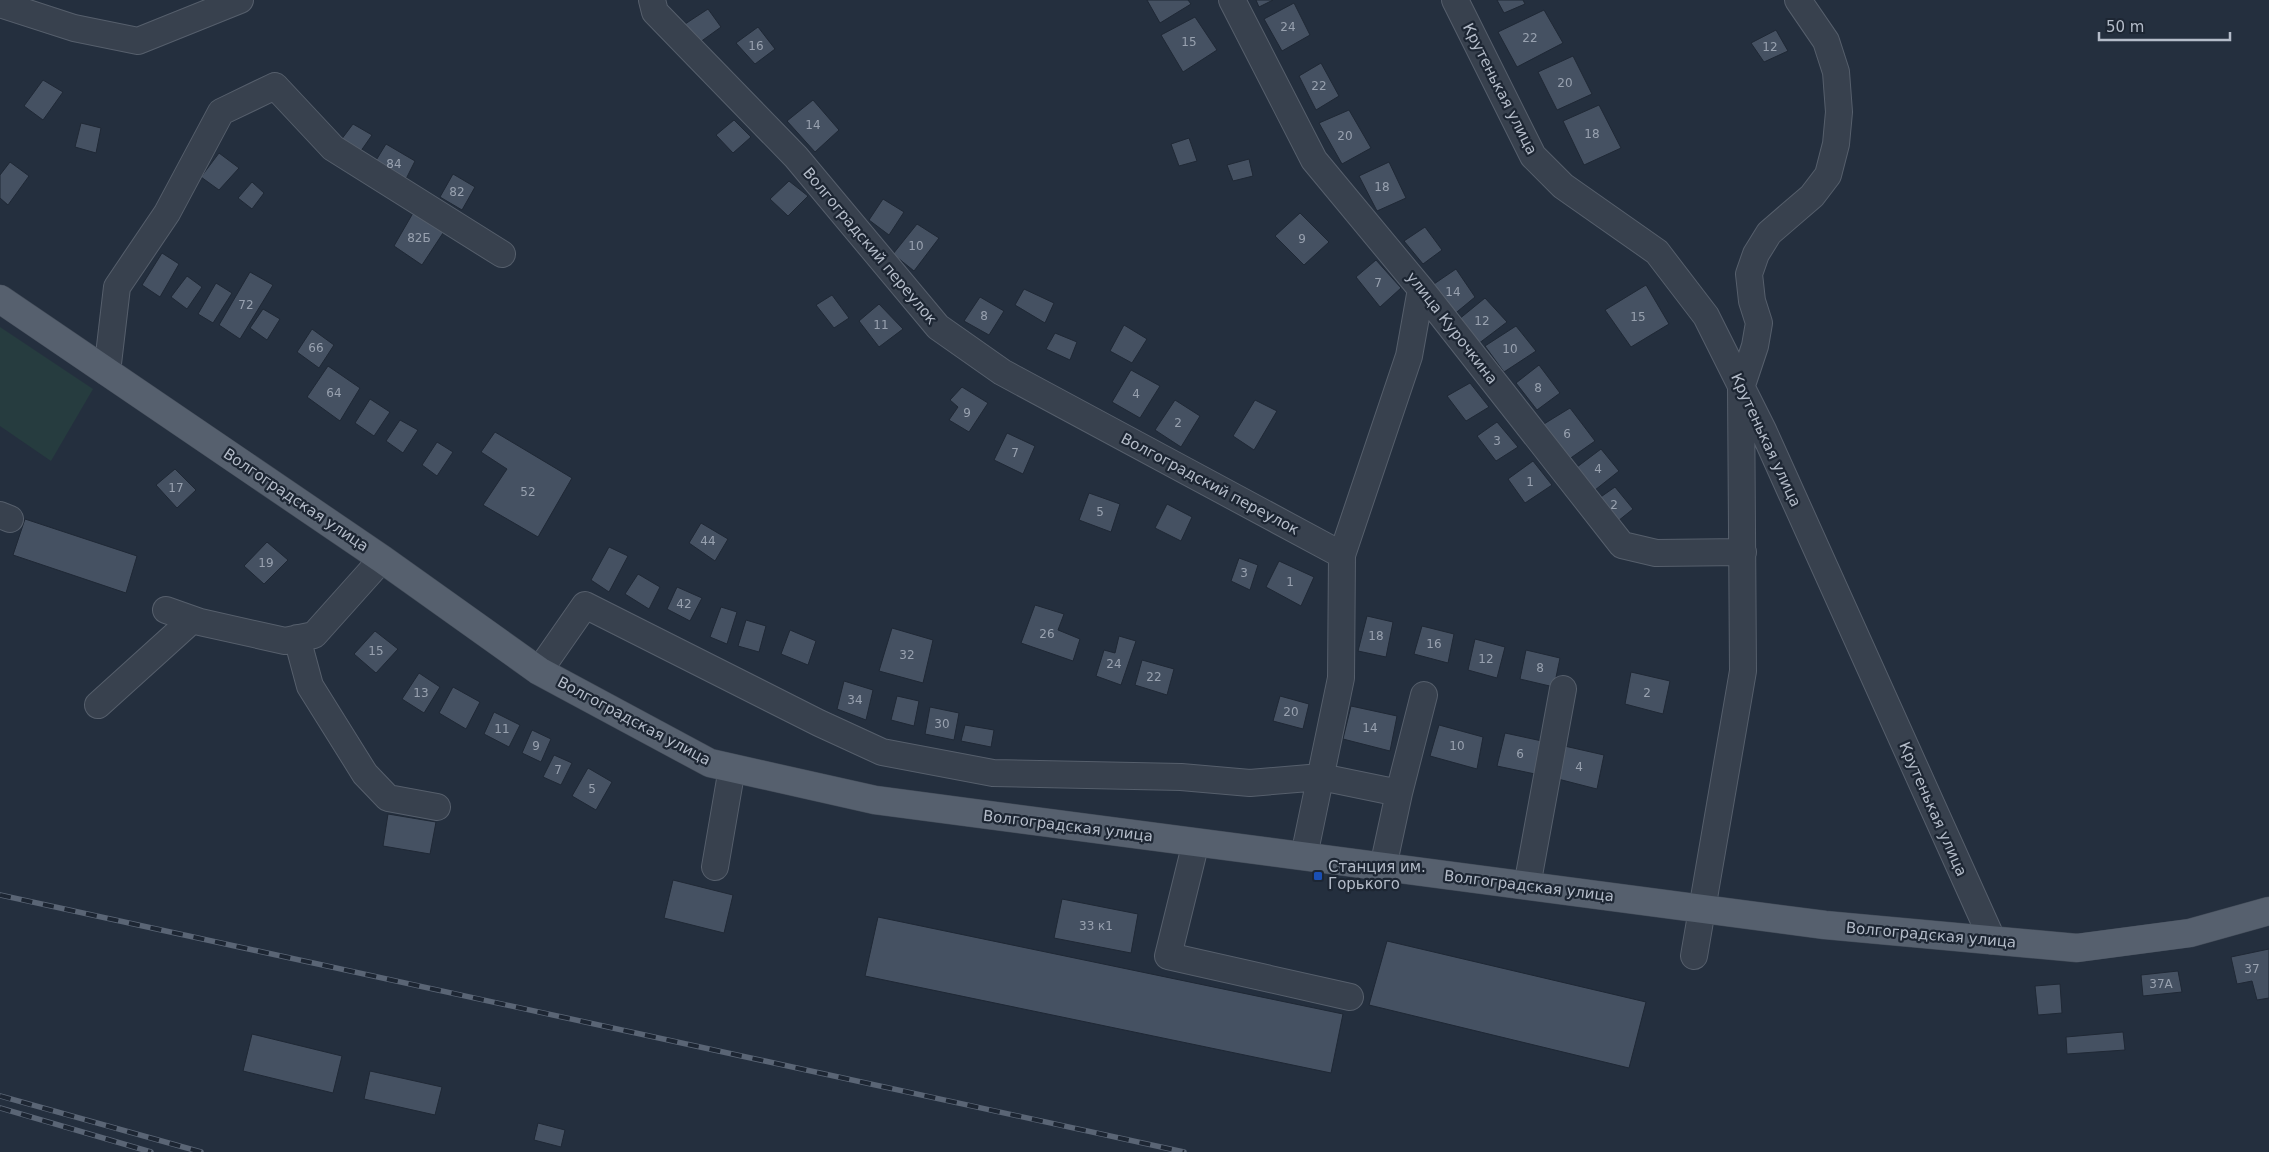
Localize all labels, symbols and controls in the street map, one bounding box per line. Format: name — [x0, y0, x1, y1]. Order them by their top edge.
scale bar — [2099, 10, 2230, 42]
text: 50 m — [2106, 18, 2144, 36]
house number: 24 — [1280, 20, 1296, 34]
street label: Крутенькая улица — [1459, 20, 1541, 158]
house number: 22 — [1522, 31, 1538, 45]
house number: 15 — [1181, 35, 1197, 49]
house number: 16 — [748, 39, 764, 53]
house number: 12 — [1762, 40, 1778, 54]
house number: 20 — [1557, 76, 1573, 90]
house number: 22 — [1311, 79, 1327, 93]
house number: 14 — [805, 118, 821, 132]
house number: 18 — [1584, 127, 1600, 141]
house number: 20 — [1337, 129, 1353, 143]
house number: 84 — [386, 157, 402, 171]
street label: Волгоградский переулок — [799, 164, 941, 328]
house number: 18 — [1374, 180, 1390, 194]
house number: 82 — [449, 185, 465, 199]
house number: 82Б — [407, 231, 431, 245]
house number: 9 — [1298, 232, 1306, 246]
house number: 10 — [908, 239, 924, 253]
street label: улица Курочкина — [1403, 268, 1501, 388]
house number: 7 — [1374, 276, 1382, 290]
house number: 14 — [1445, 285, 1461, 299]
house number: 72 — [238, 298, 254, 312]
house number: 8 — [980, 309, 988, 323]
house number: 15 — [1630, 310, 1646, 324]
house number: 12 — [1474, 314, 1490, 328]
house number: 11 — [873, 318, 889, 332]
house number: 66 — [308, 341, 324, 355]
house number: 10 — [1502, 342, 1518, 356]
street label: Крутенькая улица — [1727, 370, 1805, 510]
house number: 8 — [1534, 381, 1542, 395]
house number: 64 — [326, 386, 342, 400]
house number: 4 — [1132, 387, 1140, 401]
house number: 9 — [963, 406, 971, 420]
house number: 2 — [1174, 416, 1182, 430]
house number: 6 — [1563, 427, 1571, 441]
street label: Волгоградский переулок — [1118, 429, 1302, 539]
house number: 3 — [1493, 434, 1501, 448]
street label: Волгоградская улица — [220, 445, 372, 555]
house number: 7 — [1011, 446, 1019, 460]
house number: 4 — [1594, 462, 1602, 476]
house number: 1 — [1526, 475, 1534, 489]
house number: 17 — [168, 481, 184, 495]
house number: 52 — [520, 485, 536, 499]
house number: 2 — [1610, 498, 1618, 512]
house number: 5 — [1096, 505, 1104, 519]
house number: 44 — [700, 534, 716, 548]
house number: 19 — [258, 556, 274, 570]
house number: 3 — [1240, 566, 1248, 580]
house number: 1 — [1286, 575, 1294, 589]
house number: 42 — [676, 597, 692, 611]
house number: 26 — [1039, 627, 1055, 641]
house number: 18 — [1368, 629, 1384, 643]
house number: 16 — [1426, 637, 1442, 651]
house number: 15 — [368, 644, 384, 658]
house number: 32 — [899, 648, 915, 662]
house number: 12 — [1478, 652, 1494, 666]
house number: 24 — [1106, 657, 1122, 671]
house number: 8 — [1536, 661, 1544, 675]
house number: 22 — [1146, 670, 1162, 684]
street label: Волгоградская улица — [554, 673, 714, 769]
house number: 13 — [413, 686, 429, 700]
house number: 2 — [1643, 686, 1651, 700]
house number: 34 — [847, 693, 863, 707]
house number: 20 — [1283, 705, 1299, 719]
house number: 30 — [934, 717, 950, 731]
house number: 14 — [1362, 721, 1378, 735]
house number: 11 — [494, 722, 510, 736]
house number: 9 — [532, 739, 540, 753]
house number: 10 — [1449, 739, 1465, 753]
street label: Крутенькая улица — [1895, 739, 1971, 879]
house number: 6 — [1516, 747, 1524, 761]
house number: 4 — [1575, 760, 1583, 774]
house number: 7 — [554, 763, 562, 777]
house number: 5 — [588, 782, 596, 796]
street label: Волгоградская улица — [982, 807, 1154, 845]
place label: Станция им. Горького — [1328, 858, 1426, 893]
street label: Волгоградская улица — [1443, 867, 1615, 905]
marker: Станция им. Горького — [1312, 870, 1324, 882]
house number: 33 к1 — [1079, 919, 1113, 933]
street label: Волгоградская улица — [1845, 919, 2017, 951]
house number: 37 — [2244, 962, 2260, 976]
house number: 37А — [2149, 977, 2174, 991]

